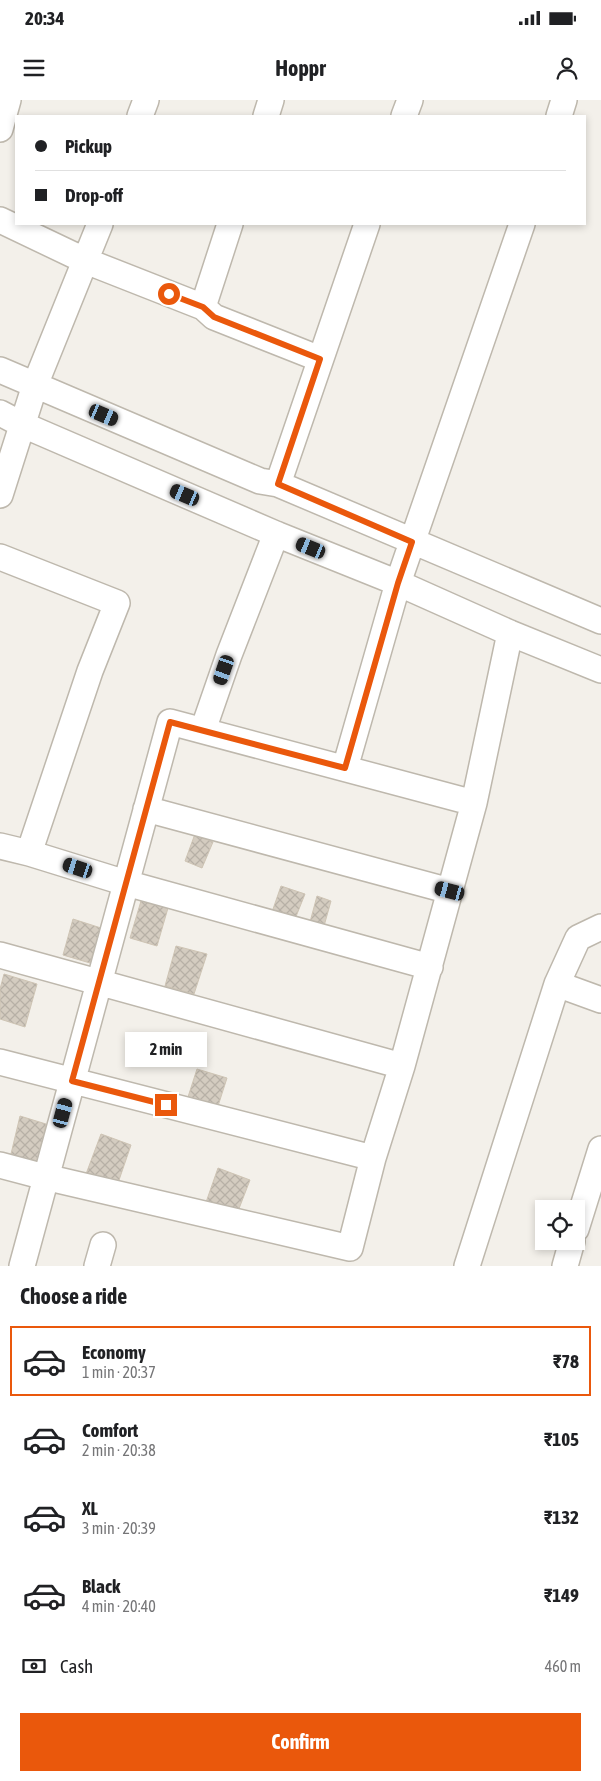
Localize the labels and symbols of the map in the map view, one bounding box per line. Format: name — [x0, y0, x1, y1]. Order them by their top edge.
route start — [158, 283, 180, 305]
car — [87, 402, 120, 428]
car — [168, 482, 201, 508]
car — [294, 535, 327, 561]
car — [212, 653, 235, 687]
car — [61, 856, 94, 880]
car — [433, 880, 466, 902]
callout: 2 min — [125, 1032, 207, 1068]
route end — [155, 1094, 177, 1116]
car — [51, 1097, 74, 1129]

